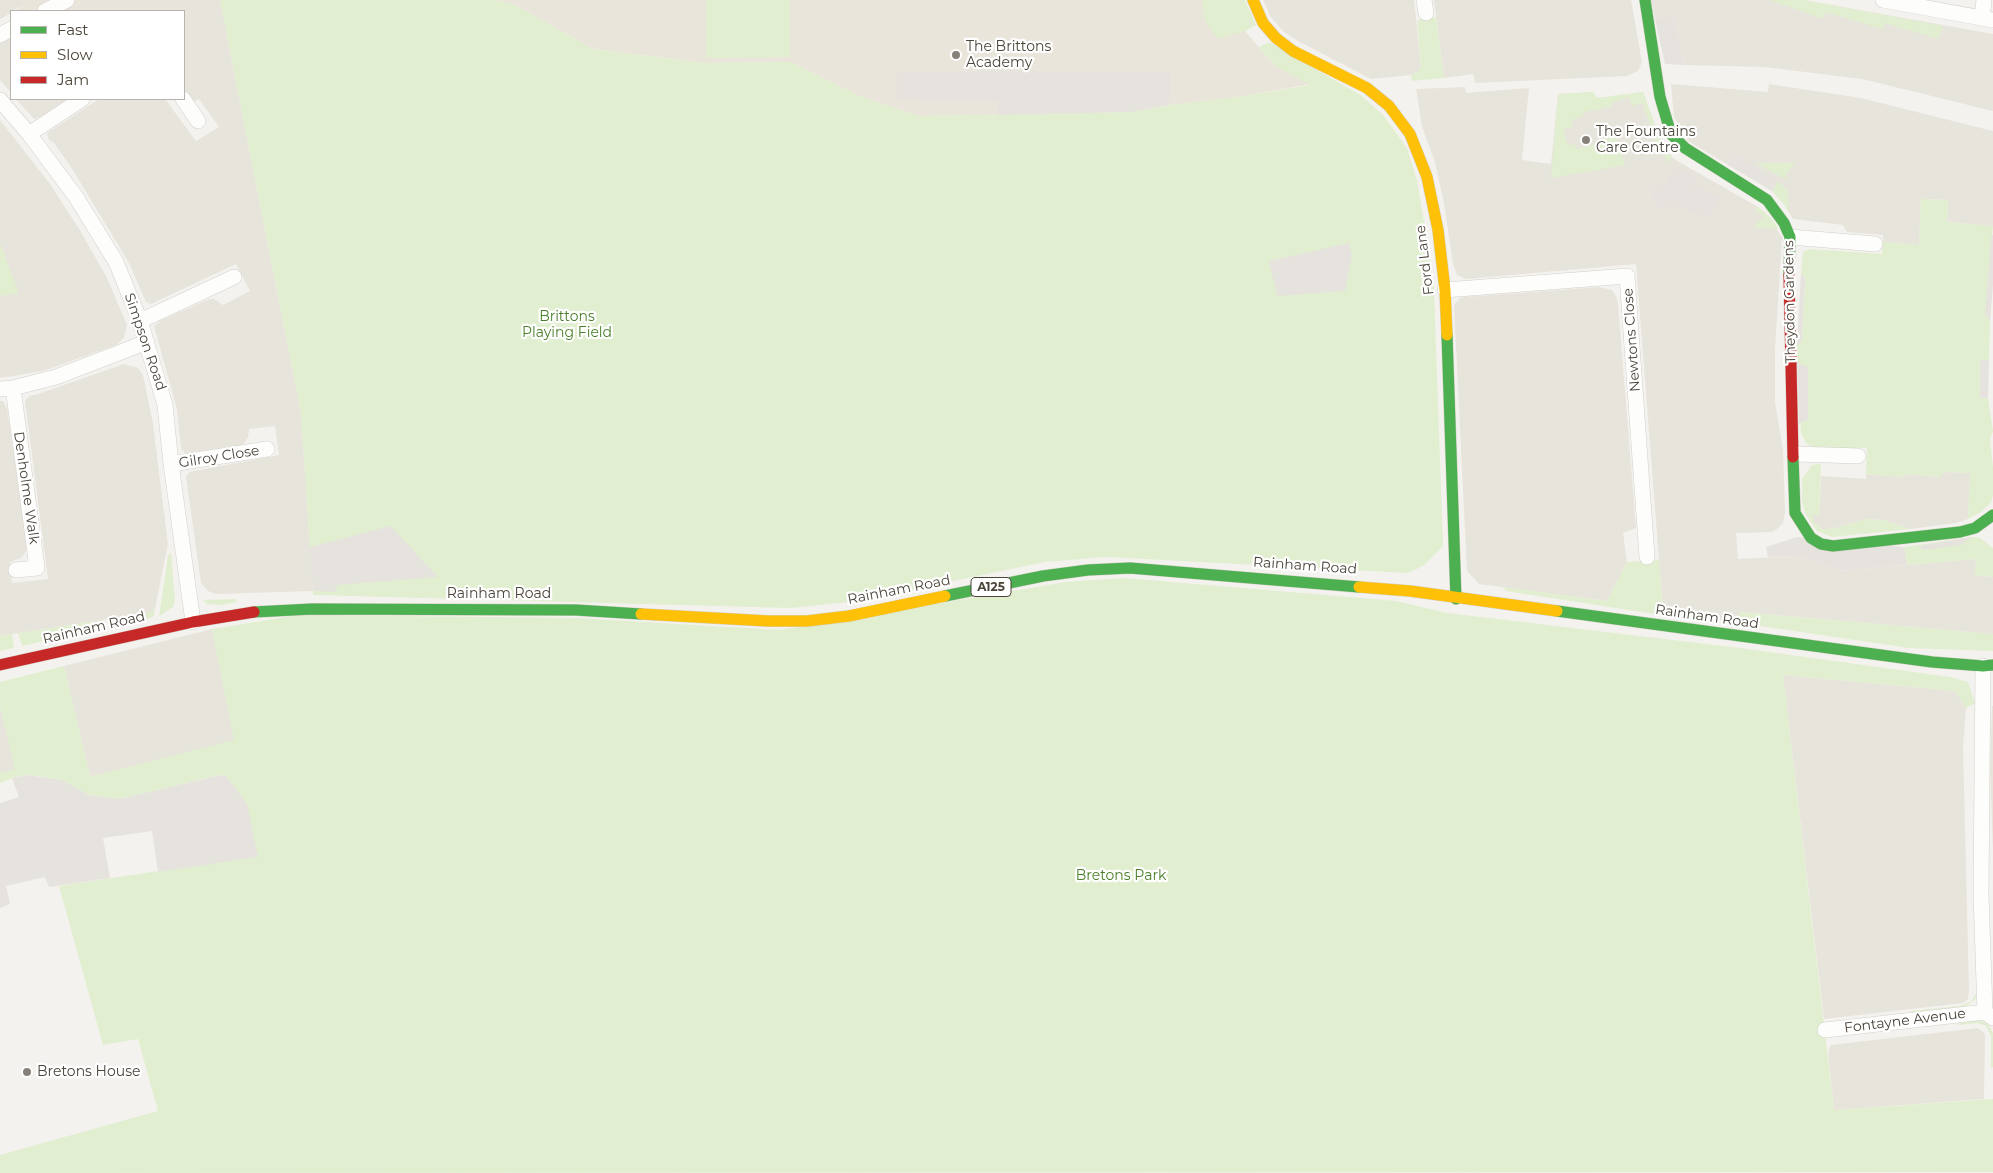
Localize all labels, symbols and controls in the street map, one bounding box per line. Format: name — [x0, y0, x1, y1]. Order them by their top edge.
legend — [10, 10, 185, 100]
text: Fast — [57, 20, 88, 39]
place label: The Brittons Academy — [966, 39, 1051, 72]
text: Slow — [57, 45, 93, 64]
marker: The Brittons Academy — [950, 49, 962, 61]
text: Jam — [57, 70, 89, 89]
place label: The Fountains Care Centre — [1596, 124, 1696, 156]
marker: The Fountains Care Centre — [1580, 134, 1592, 146]
street label: Ford Lane — [1412, 224, 1438, 296]
street label: Theydon Gardens — [1781, 240, 1799, 364]
street label: Newtons Close — [1620, 288, 1644, 392]
street label: Simpson Road — [120, 291, 170, 393]
park label: Brittons Playing Field — [522, 309, 612, 342]
street label: Denholme Walk — [10, 431, 42, 545]
street label: Gilroy Close — [177, 442, 261, 472]
street label: Rainham Road — [1252, 554, 1358, 578]
street label: Rainham Road — [846, 572, 952, 608]
road number: A125 — [971, 578, 1011, 596]
street label: Rainham Road — [447, 586, 551, 602]
street label: Rainham Road — [1654, 601, 1760, 633]
street label: Rainham Road — [41, 608, 147, 648]
park label: Bretons Park — [1076, 868, 1166, 884]
street label: Fontayne Avenue — [1843, 1005, 1967, 1037]
place label: Bretons House — [37, 1064, 140, 1080]
marker: Bretons House — [21, 1066, 33, 1078]

